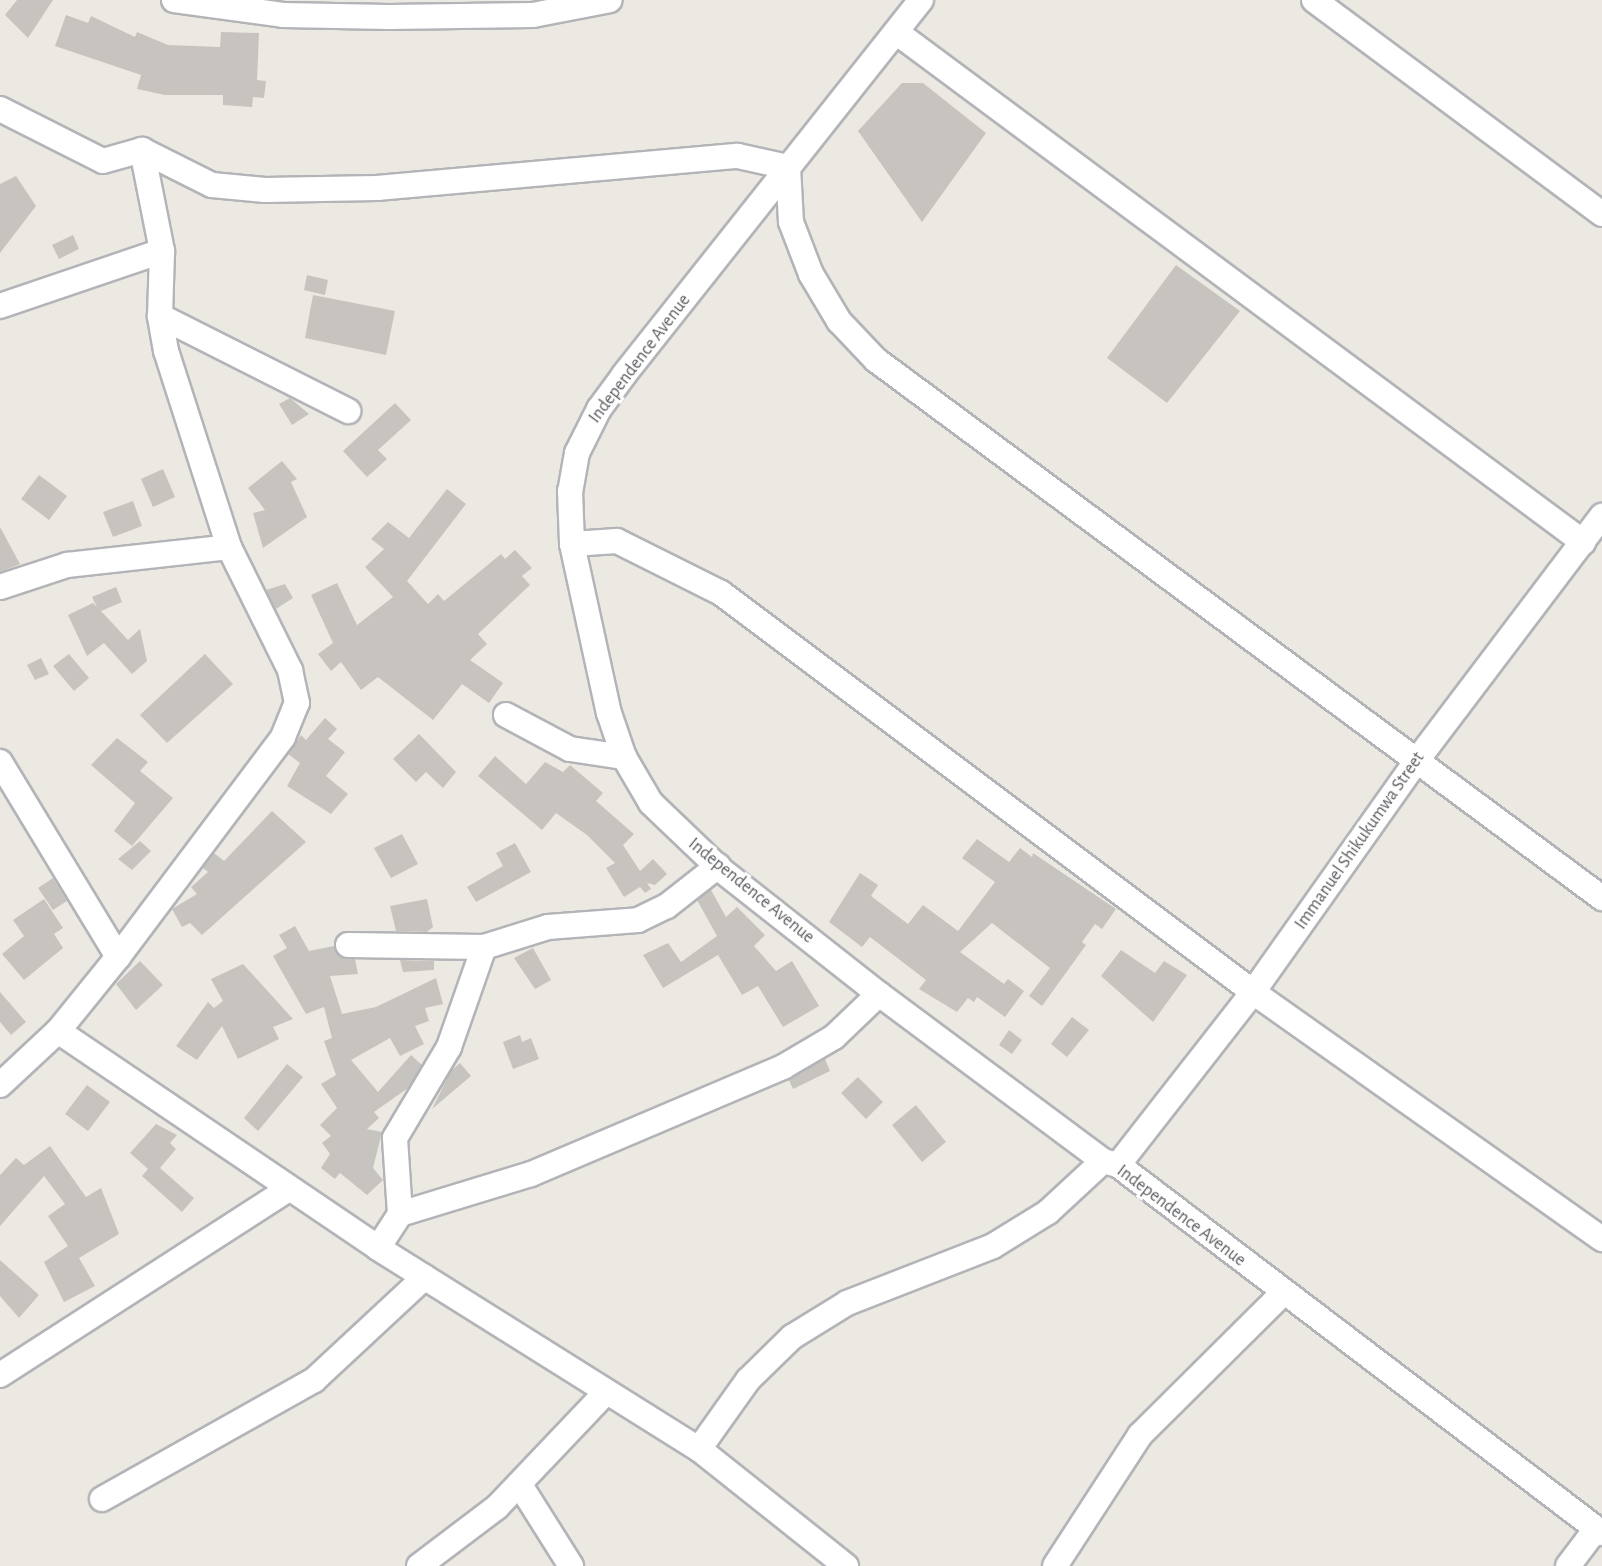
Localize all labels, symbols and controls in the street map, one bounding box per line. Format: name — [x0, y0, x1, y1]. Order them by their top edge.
street label: Independence Avenue — [584, 290, 696, 428]
street label: Immanuel Shikukumwa Street — [1290, 748, 1430, 934]
street label: Independence Avenue — [684, 834, 818, 948]
street label: Independence Avenue — [1112, 1160, 1250, 1272]

